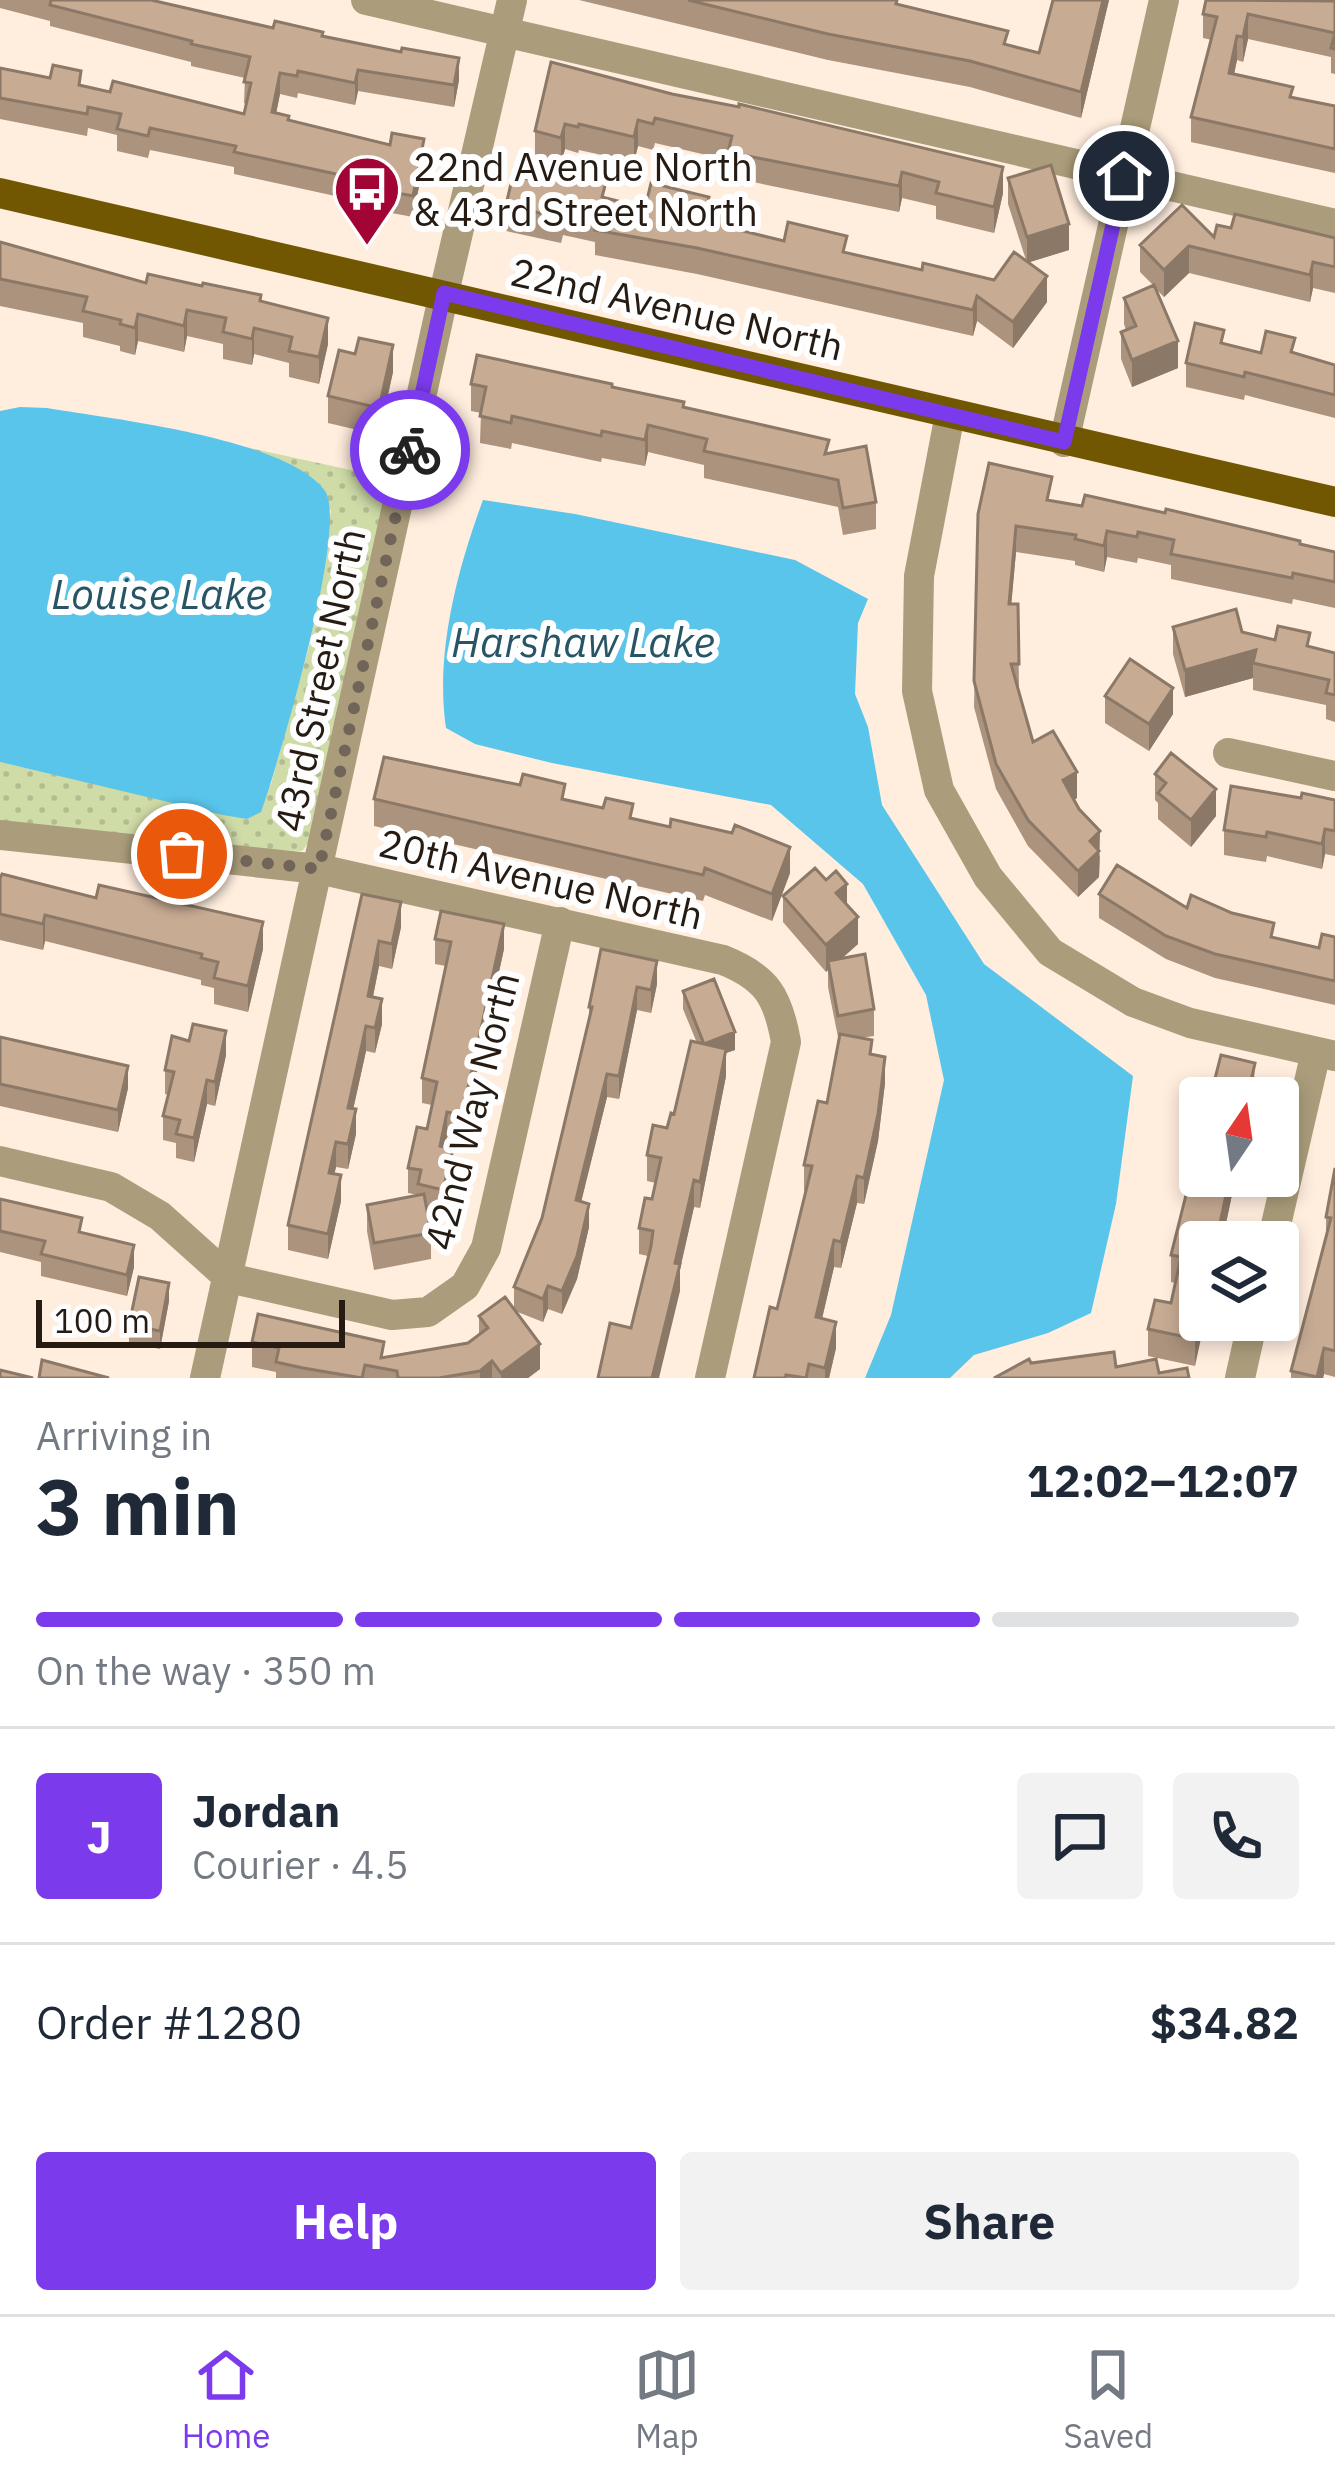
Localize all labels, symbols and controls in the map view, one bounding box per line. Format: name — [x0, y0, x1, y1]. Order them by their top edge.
pin — [1073, 125, 1175, 227]
place label: 22nd Avenue North & 43rd Street North — [413, 141, 758, 237]
icon: home — [1091, 143, 1157, 209]
bus stop icon: 22nd Avenue North & 43rd Street North — [332, 154, 402, 248]
street label: 22nd Avenue North — [506, 245, 848, 372]
courier — [350, 390, 470, 510]
icon: bike — [377, 417, 443, 483]
street label: 43rd Street North — [262, 524, 377, 836]
water label: Louise Lake — [51, 566, 267, 621]
water label: Harshaw Lake — [451, 614, 715, 669]
pin — [131, 803, 233, 905]
street label: 20th Avenue North — [374, 816, 708, 941]
icon: bag — [149, 821, 215, 887]
street label: 42nd Way North — [412, 967, 531, 1255]
north arrow — [1179, 1077, 1299, 1197]
map controls — [1179, 1077, 1299, 1341]
button: layers — [1179, 1221, 1299, 1341]
scale bar — [36, 1294, 345, 1347]
text: 100 m — [54, 1299, 150, 1342]
text: Arriving in — [36, 1410, 212, 1461]
text: 12:02–12:07 — [1027, 1451, 1299, 1509]
text: 3 min — [36, 1455, 240, 1556]
text: On the way · 350 m — [36, 1645, 376, 1696]
button: chat — [1017, 1773, 1143, 1899]
button: phone — [1173, 1773, 1299, 1899]
text: Jordan — [192, 1781, 340, 1839]
text: J — [86, 1807, 112, 1865]
text: Courier · 4.5 — [192, 1839, 409, 1890]
text: Order #1280 — [36, 1993, 302, 2051]
text: $34.82 — [1150, 1993, 1299, 2051]
button: Help — [36, 2152, 656, 2290]
button: Share — [680, 2152, 1299, 2290]
tab: Home — [182, 2342, 270, 2457]
tab: Map — [634, 2342, 700, 2457]
tab: Saved — [1063, 2342, 1153, 2457]

